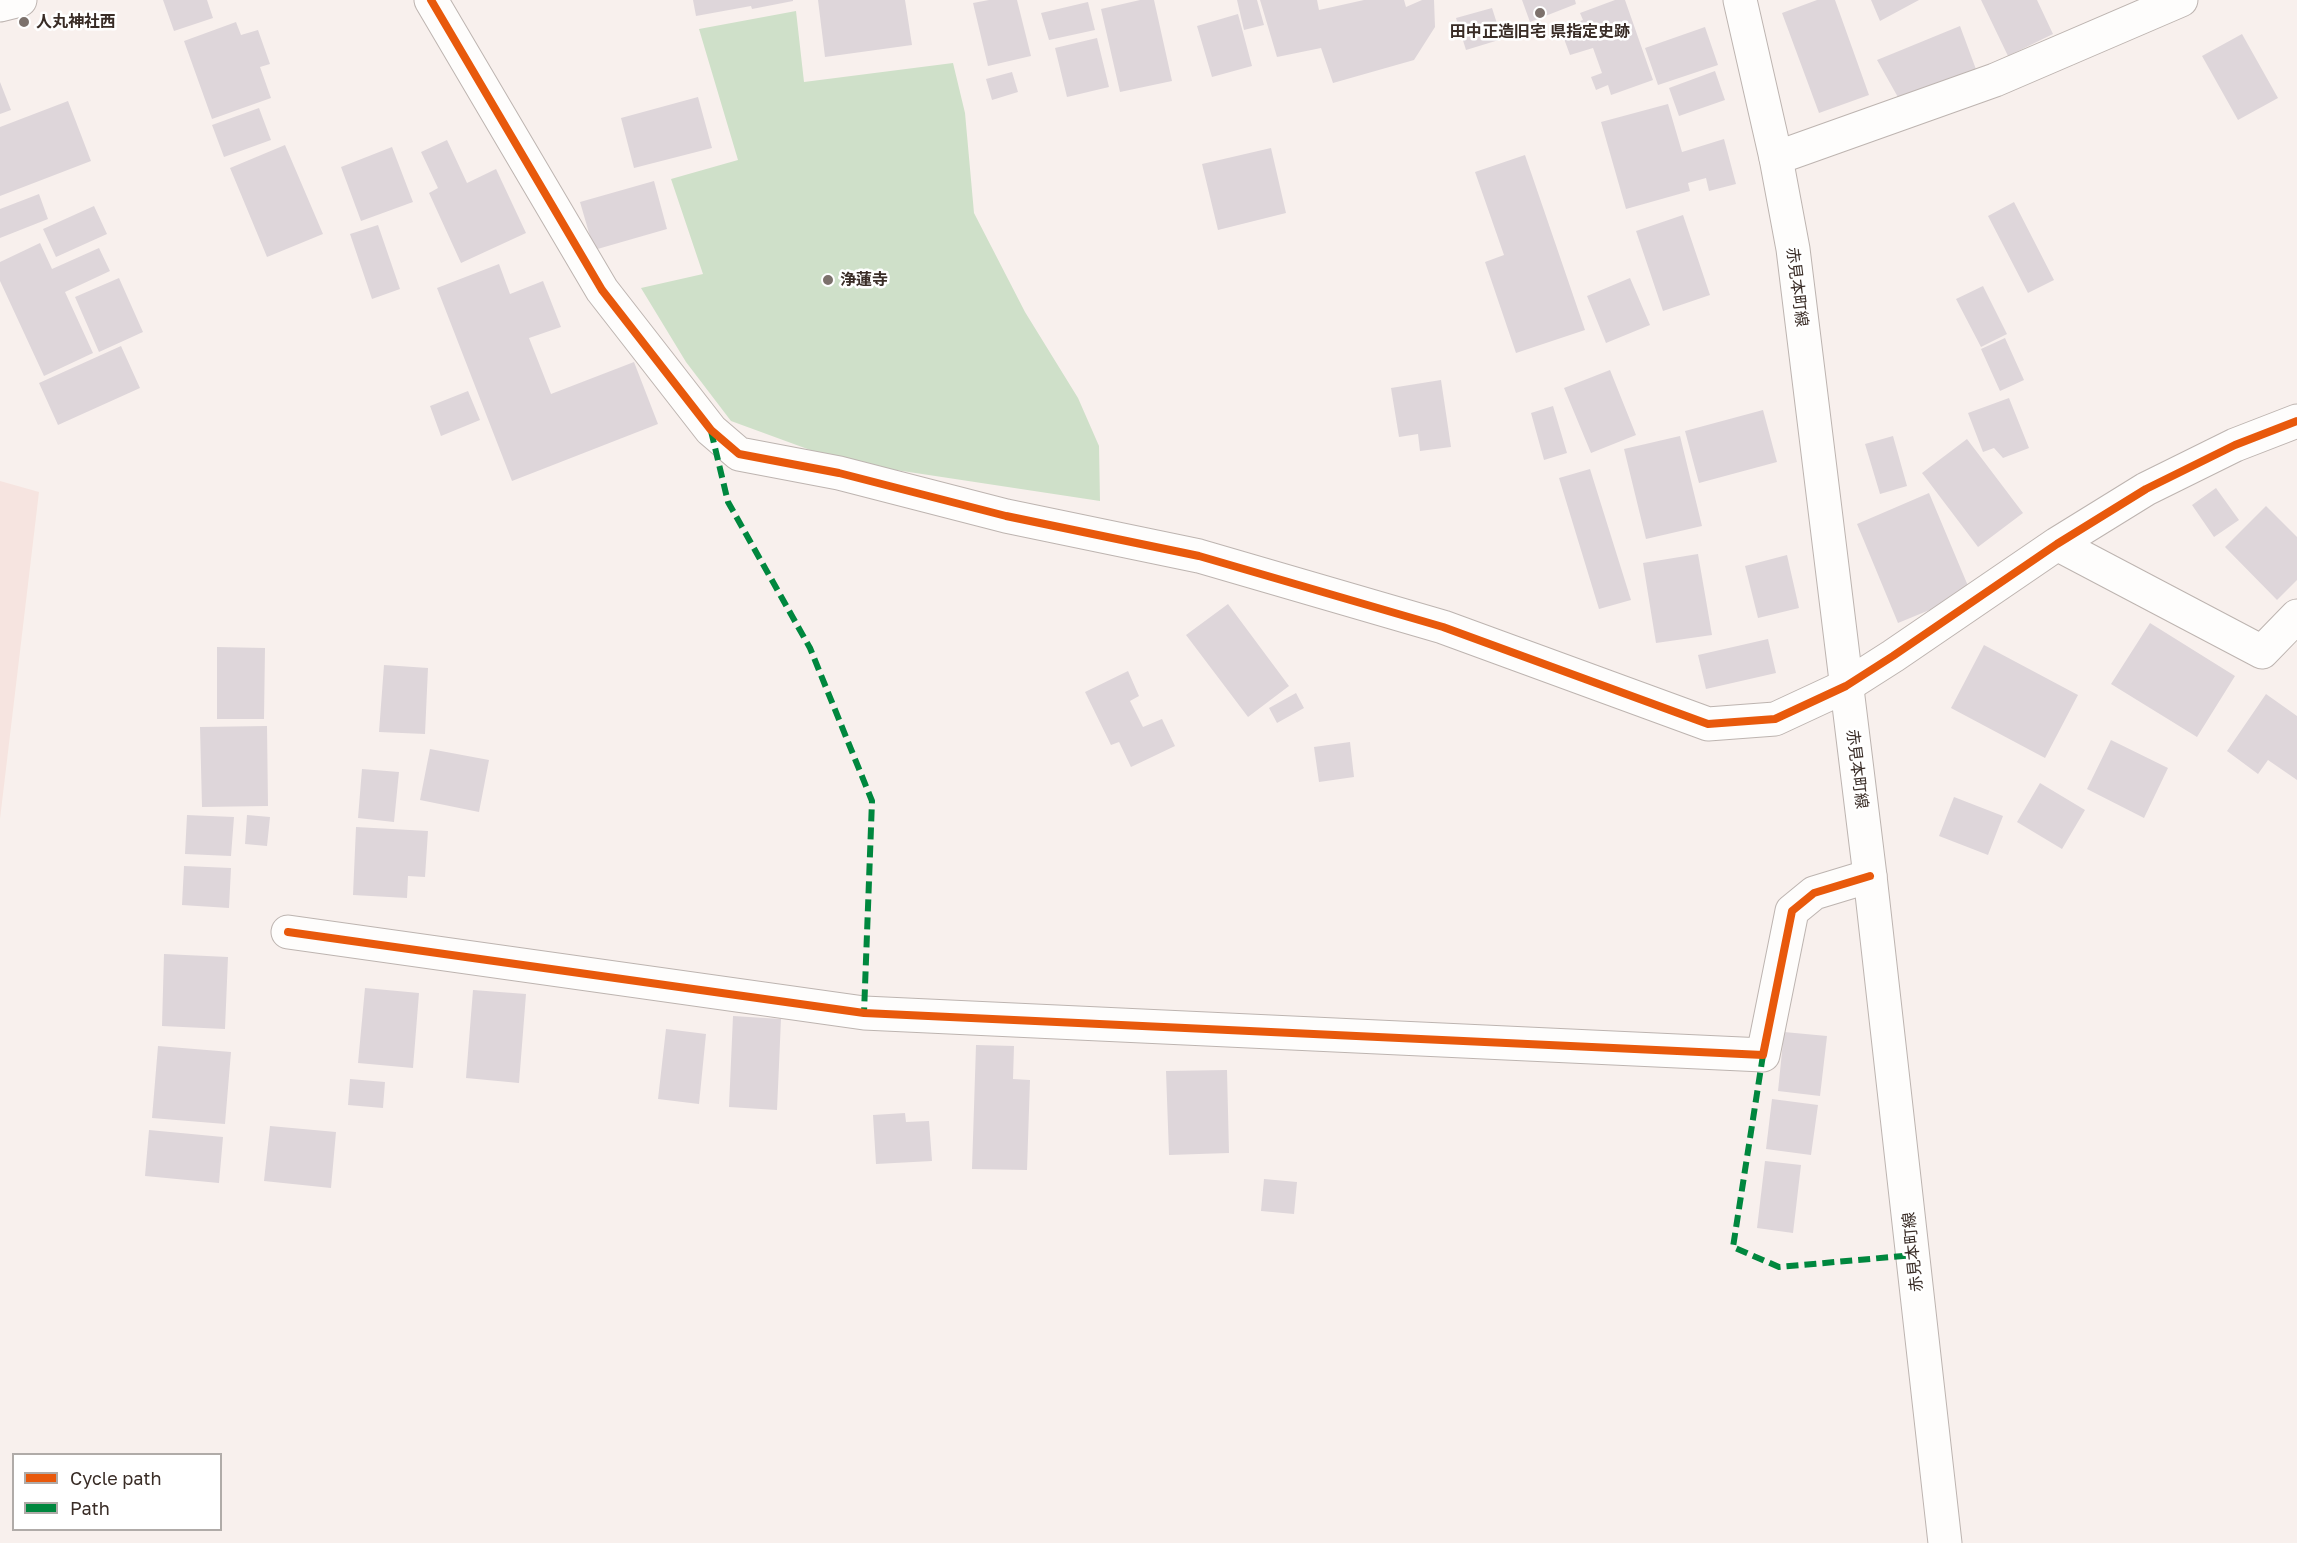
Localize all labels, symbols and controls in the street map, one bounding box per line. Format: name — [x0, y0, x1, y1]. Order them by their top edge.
marker: 田中正造旧宅 県指定史跡 — [1533, 6, 1547, 20]
place label: 人丸神社西 — [36, 12, 116, 32]
marker: 人丸神社西 — [17, 15, 31, 29]
place label: 田中正造旧宅 県指定史跡 — [1450, 22, 1630, 42]
street label: 赤見本町線 — [1783, 246, 1811, 328]
place label: 浄蓮寺 — [840, 270, 888, 290]
marker: 浄蓮寺 — [821, 273, 835, 287]
street label: 赤見本町線 — [1843, 728, 1871, 810]
street label: 赤見本町線 — [1899, 1211, 1927, 1293]
legend — [12, 1453, 222, 1531]
text: Cycle path — [70, 1467, 162, 1489]
text: Path — [70, 1497, 110, 1519]

